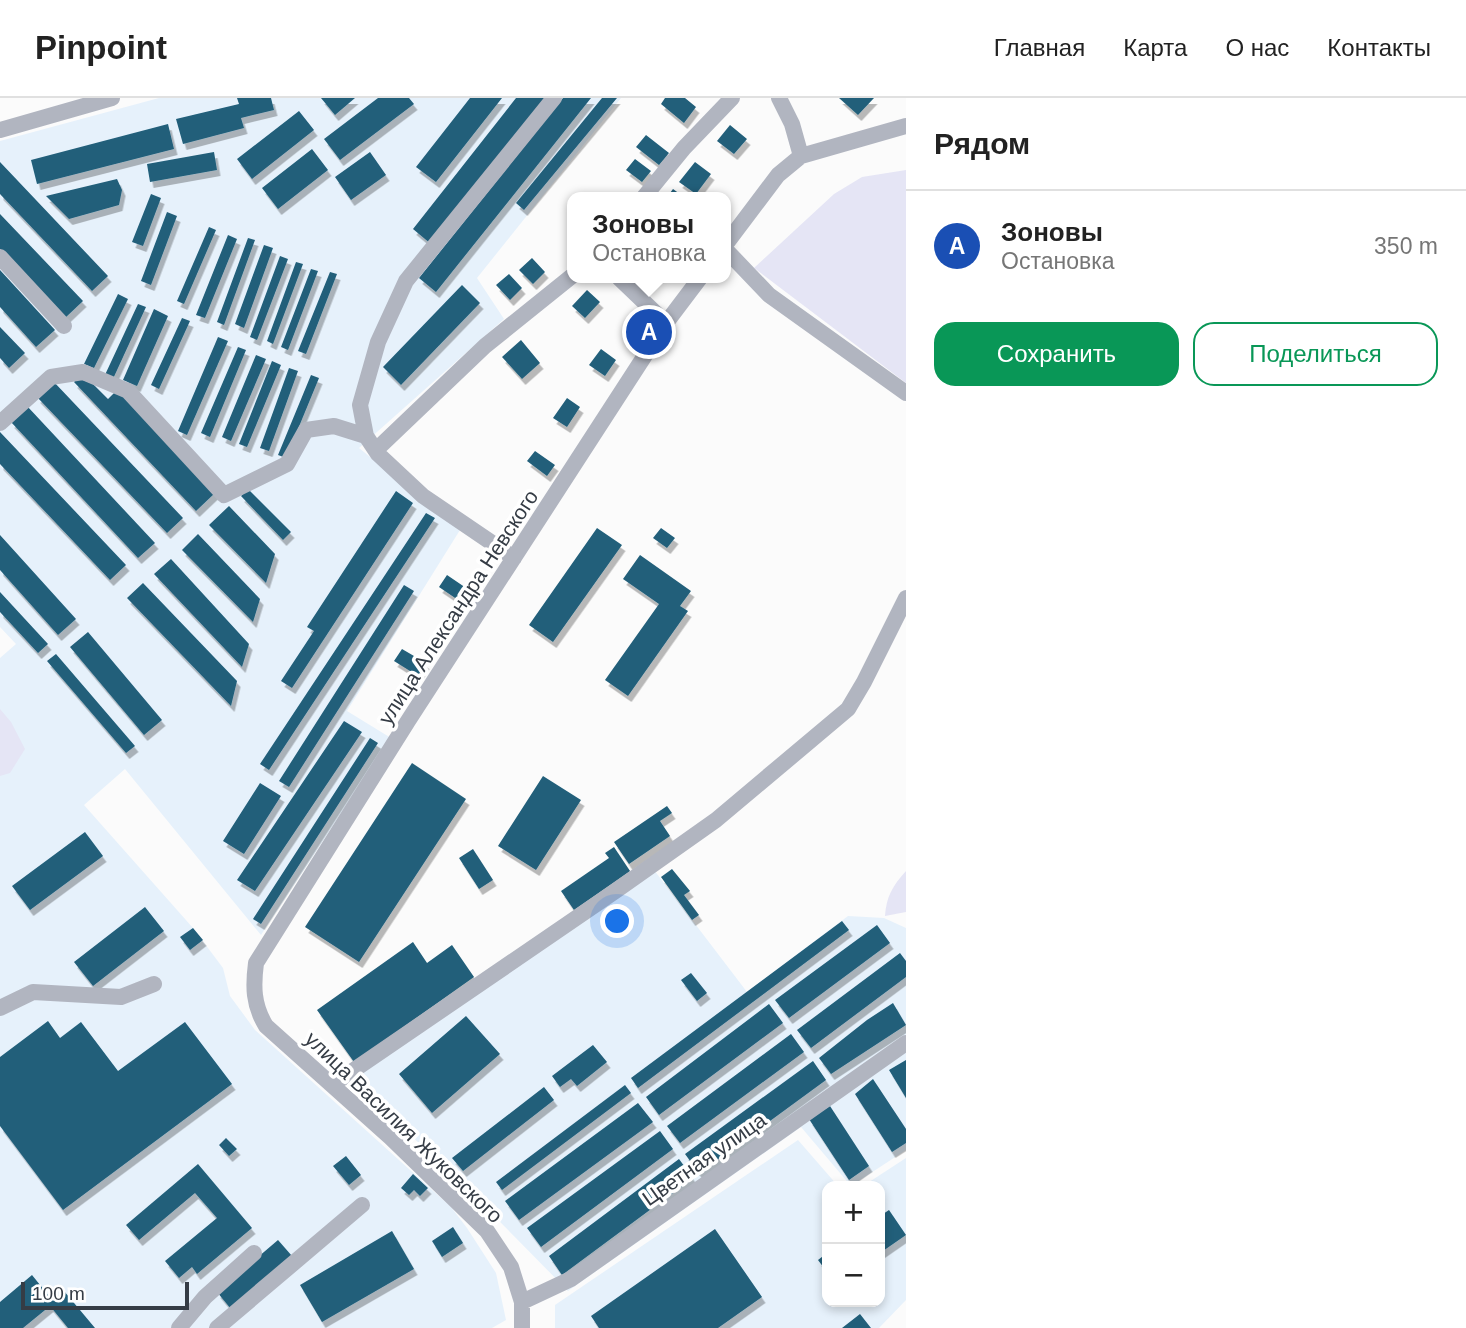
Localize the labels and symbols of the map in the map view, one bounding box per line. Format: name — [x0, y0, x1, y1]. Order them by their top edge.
pin: A — [626, 306, 672, 358]
street label: улица Александра Невского — [374, 486, 542, 728]
your location — [600, 904, 634, 938]
street label: улица Василия Жуковского — [301, 1027, 507, 1227]
street label: Цветная улица — [638, 1108, 770, 1210]
scale bar — [21, 1279, 189, 1311]

